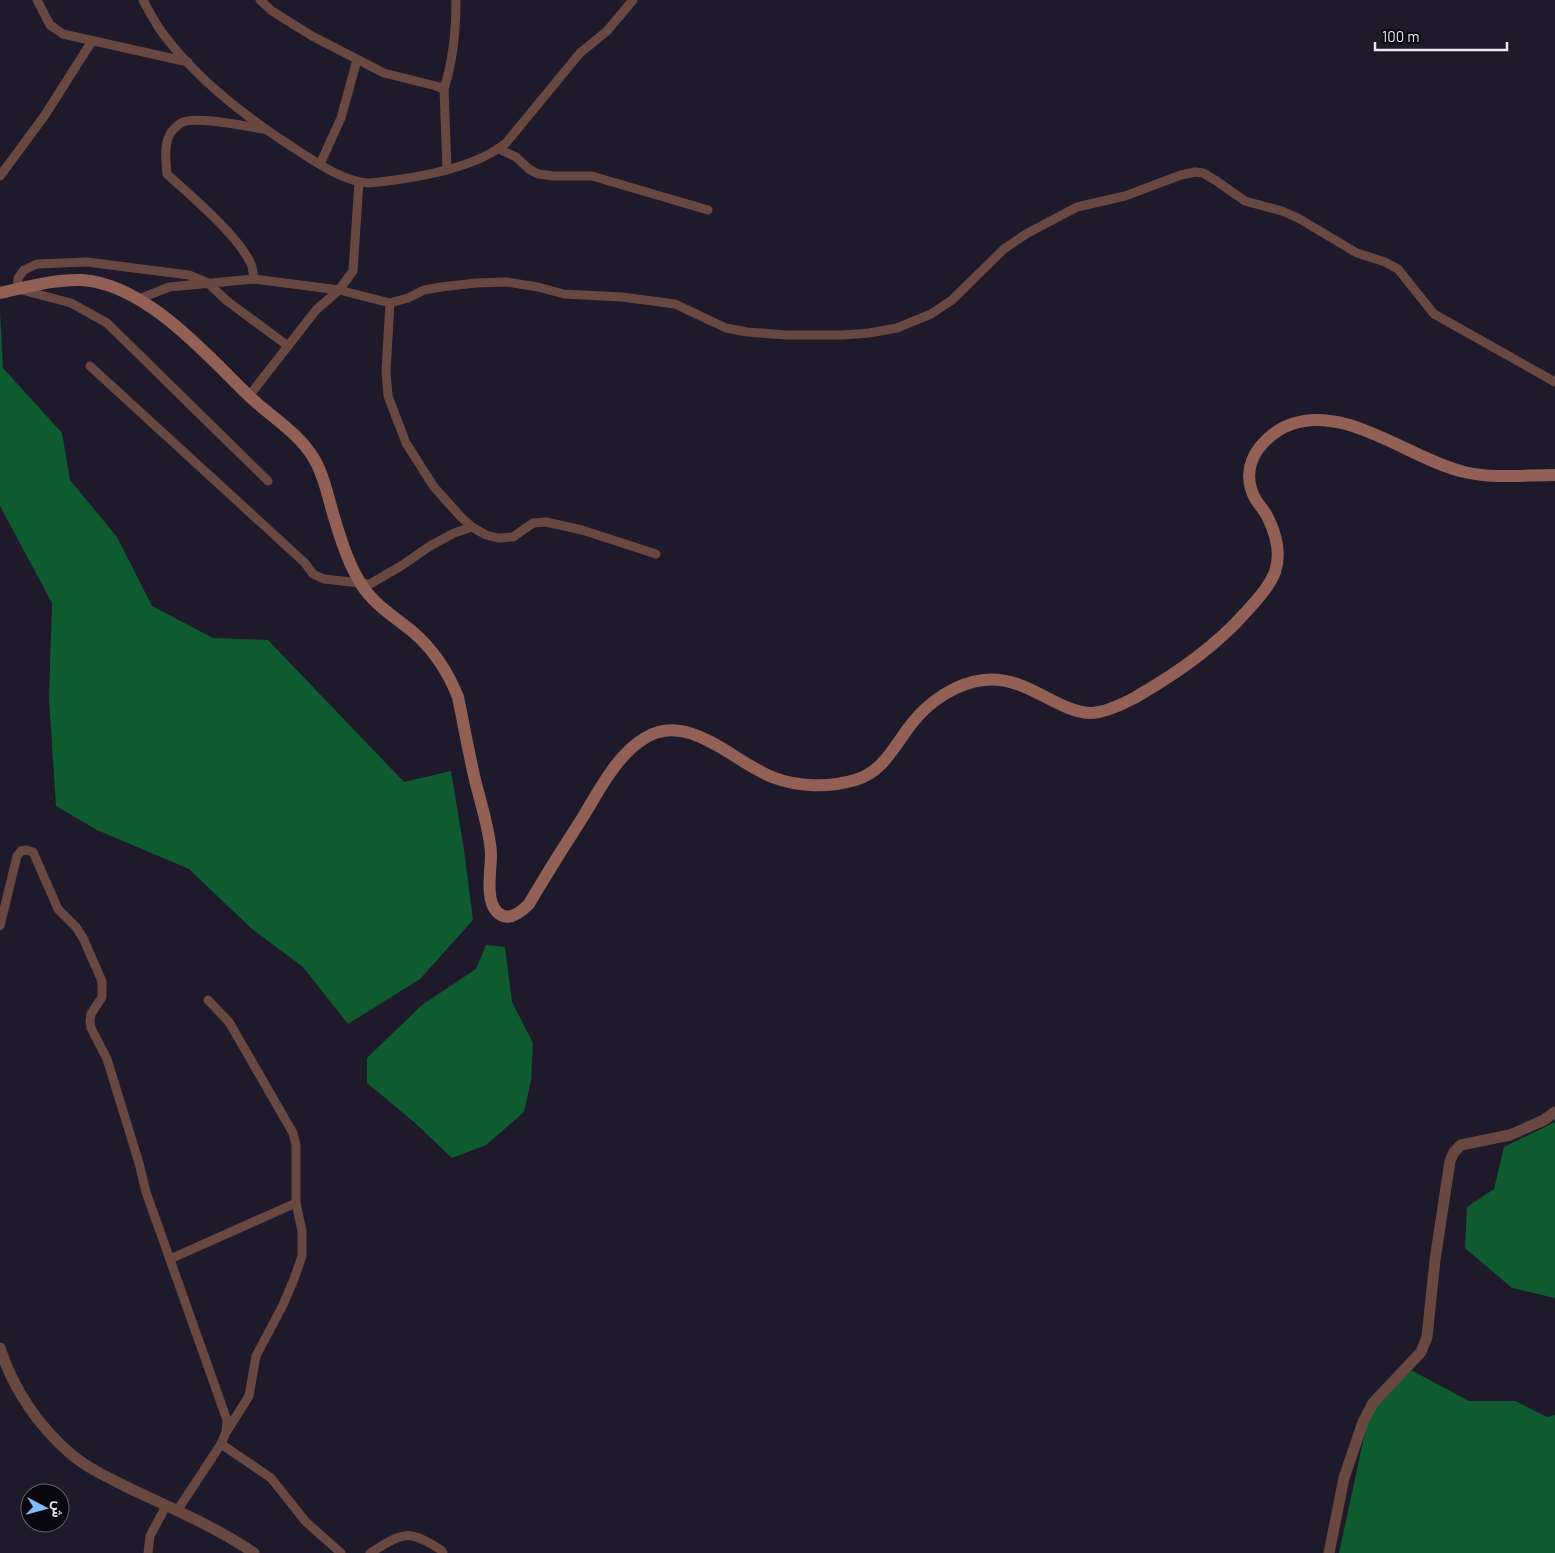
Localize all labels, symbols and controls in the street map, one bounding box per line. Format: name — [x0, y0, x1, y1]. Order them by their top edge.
scale bar — [1375, 20, 1508, 52]
text: 100 m — [1382, 27, 1420, 45]
north arrow — [20, 1483, 70, 1533]
text: ش — [48, 1500, 68, 1519]

